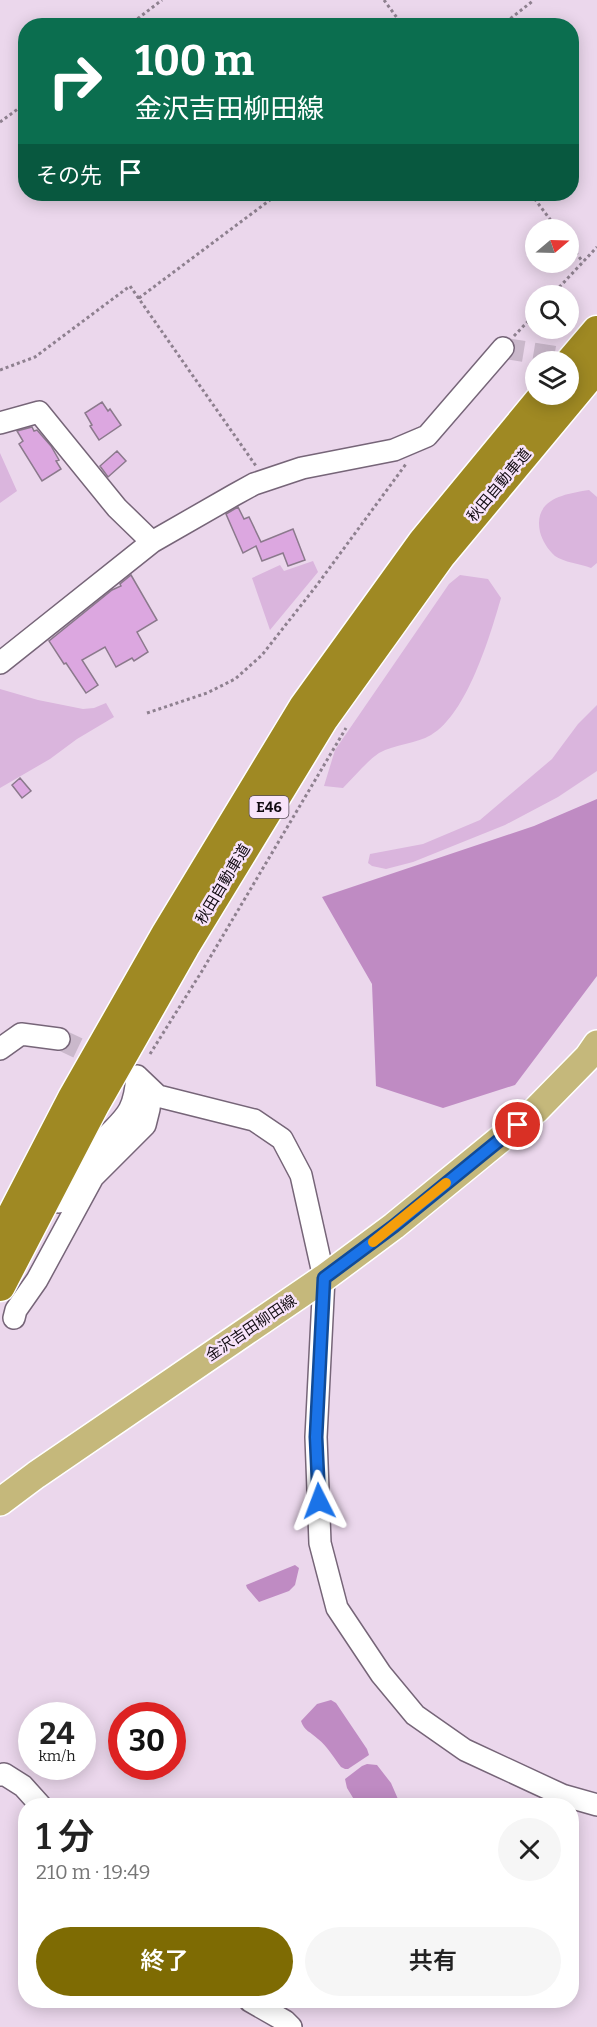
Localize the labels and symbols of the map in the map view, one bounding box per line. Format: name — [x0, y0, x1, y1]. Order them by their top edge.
north arrow — [525, 219, 579, 273]
street label: 秋田自動車道 — [463, 445, 535, 525]
road number: E46 — [250, 796, 288, 818]
street label: 秋田自動車道 — [192, 841, 254, 927]
pin — [492, 1099, 543, 1150]
street label: 金沢吉田柳田線 — [202, 1291, 300, 1365]
position arrow — [287, 1469, 351, 1533]
speed limit sign: 30 — [108, 1702, 186, 1780]

